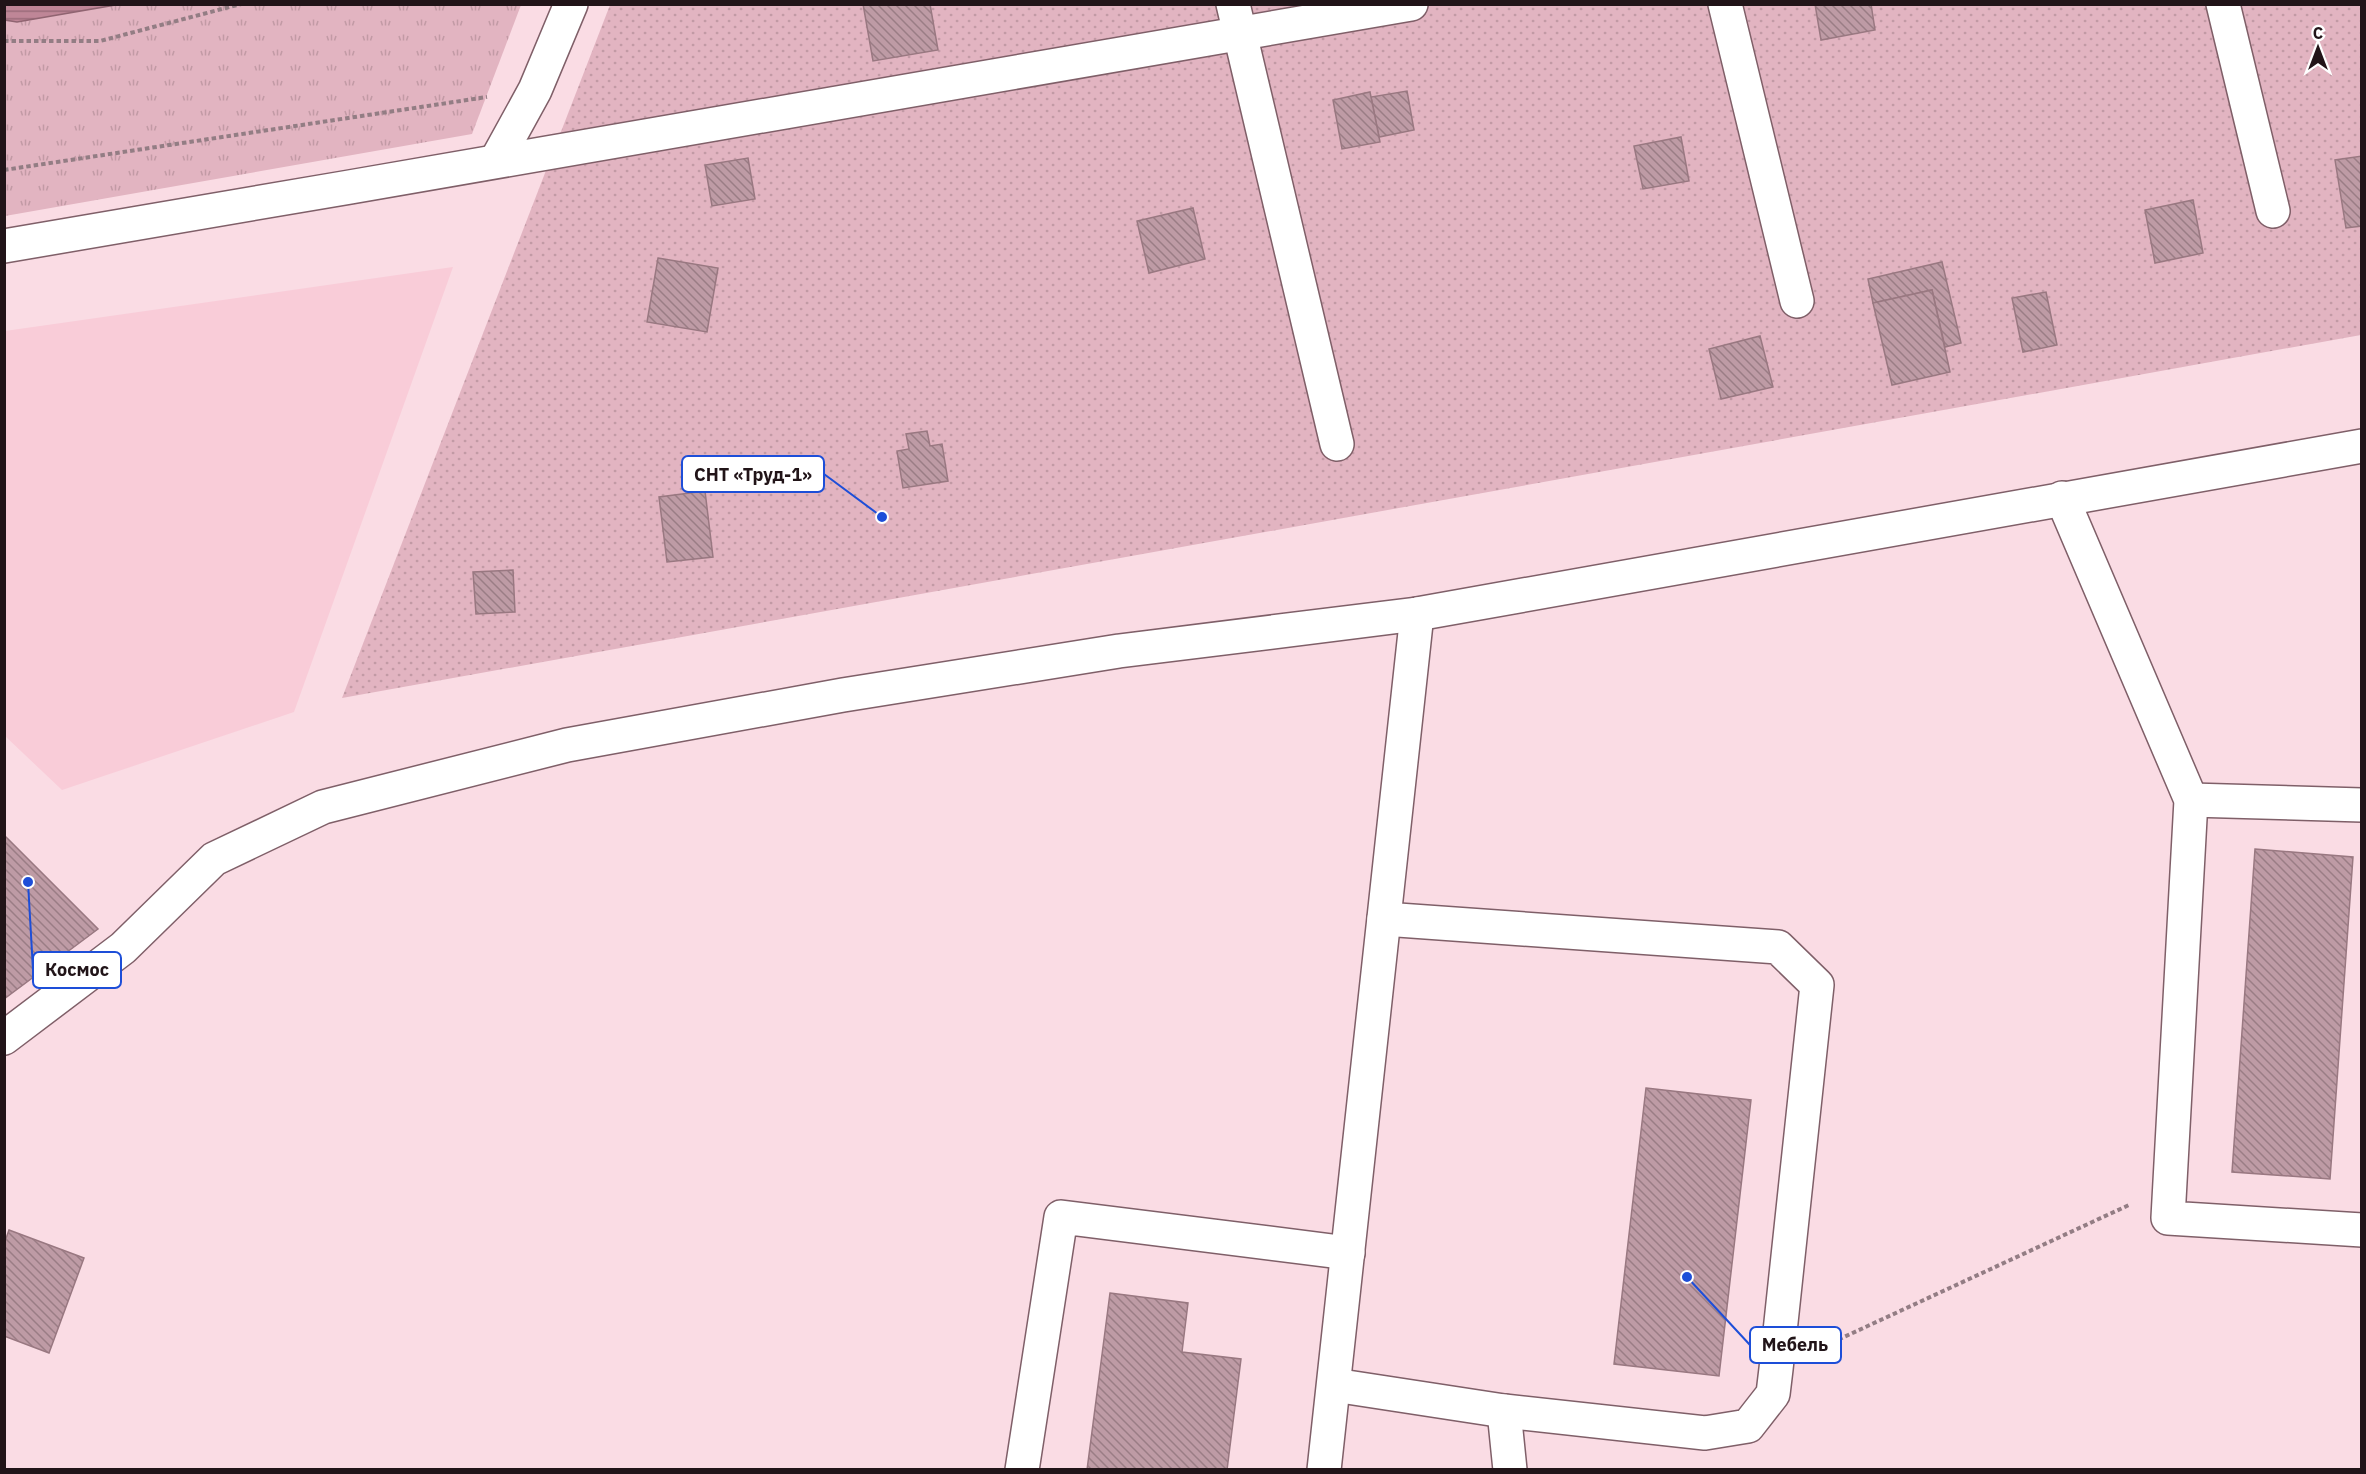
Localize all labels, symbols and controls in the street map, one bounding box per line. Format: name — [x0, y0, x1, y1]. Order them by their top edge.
north arrow — [2288, 18, 2348, 78]
text: С — [2313, 23, 2323, 43]
callout: СНТ «Труд-1» — [682, 456, 824, 492]
text: СНТ «Труд-1» — [694, 463, 812, 486]
callout: Космос — [33, 952, 121, 988]
text: Космос — [45, 958, 109, 981]
callout: Мебель — [1750, 1327, 1841, 1363]
text: Мебель — [1762, 1333, 1828, 1356]

